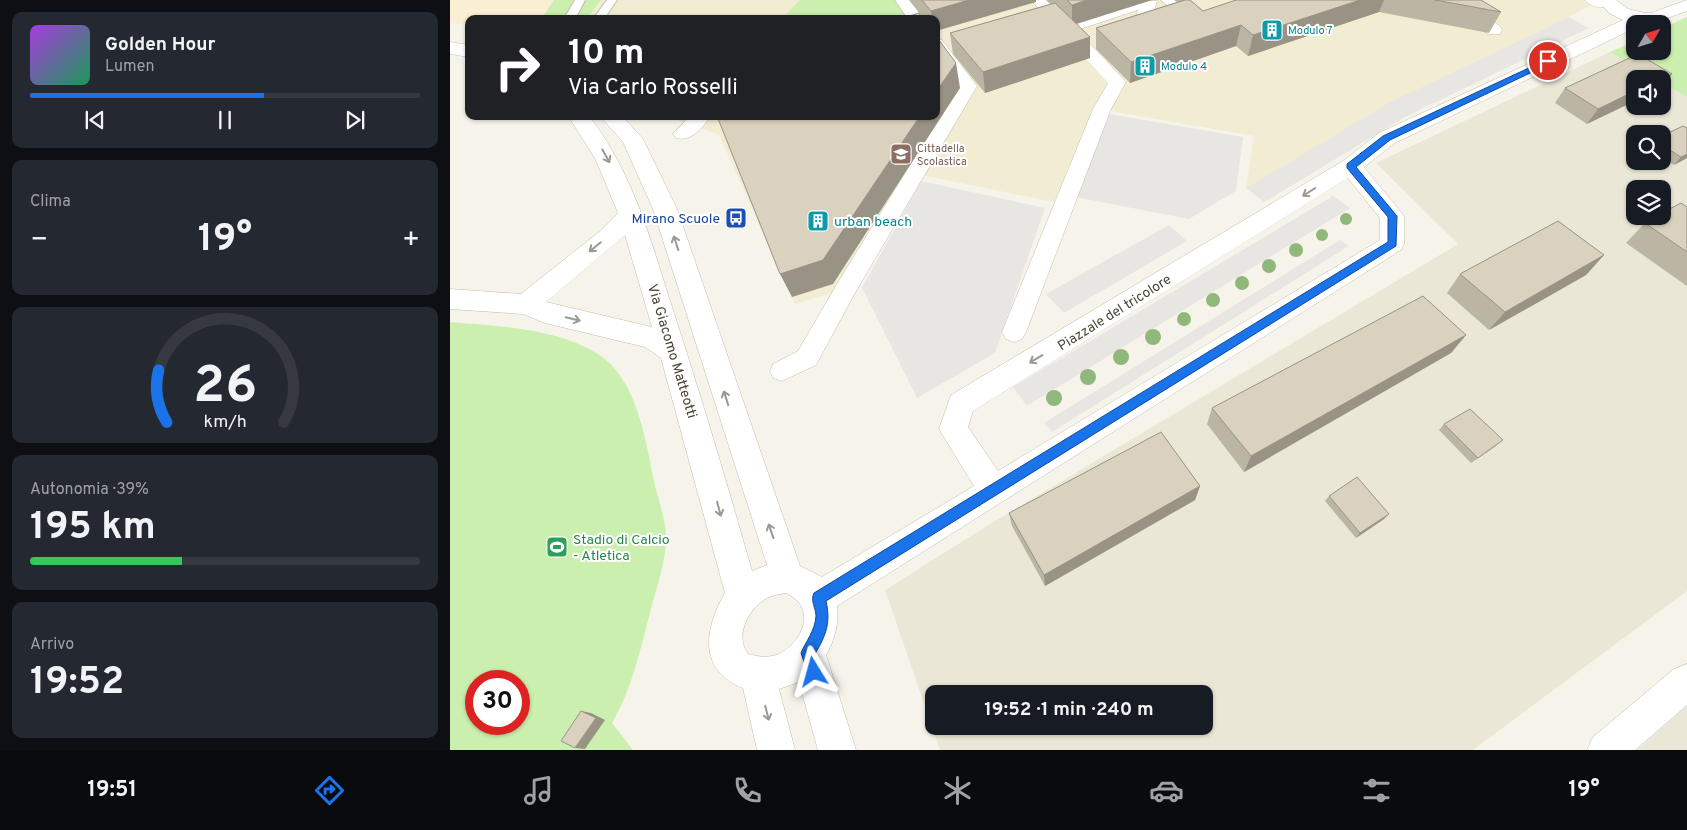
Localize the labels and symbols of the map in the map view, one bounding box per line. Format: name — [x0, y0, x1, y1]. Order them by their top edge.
north arrow — [1626, 15, 1671, 60]
building icon: Modulo 7 — [1260, 18, 1284, 42]
place label: Modulo 7 — [1288, 24, 1333, 38]
pin — [1527, 40, 1569, 82]
building icon: Modulo 4 — [1133, 54, 1157, 78]
place label: Modulo 4 — [1161, 60, 1207, 74]
school or university icon: Cittadella Scolastica — [889, 142, 913, 166]
place label: Cittadella Scolastica — [917, 142, 967, 169]
one-way arrow — [601, 149, 611, 163]
one-way arrow — [1303, 187, 1317, 197]
bus stop icon: Mirano Scuole — [724, 206, 748, 230]
building icon: urban beach — [806, 209, 830, 233]
place label: Mirano Scuole — [631, 211, 720, 228]
place label: urban beach — [834, 214, 912, 231]
one-way arrow — [671, 236, 680, 252]
one-way arrow — [589, 242, 602, 253]
street label: Piazzale del tricolore — [1055, 271, 1175, 355]
street label: Via Giacomo Matteotti — [643, 282, 700, 421]
one-way arrow — [564, 315, 580, 325]
one-way arrow — [1030, 355, 1044, 365]
one-way arrow — [721, 390, 731, 406]
one-way arrow — [714, 500, 724, 516]
one-way arrow — [766, 524, 775, 539]
place label: Stadio di Calcio - Atletica — [573, 532, 670, 565]
sports icon: Stadio di Calcio - Atletica — [545, 535, 569, 559]
position arrow — [787, 645, 839, 697]
speed limit sign: 30 — [465, 670, 530, 735]
one-way arrow — [763, 704, 772, 720]

